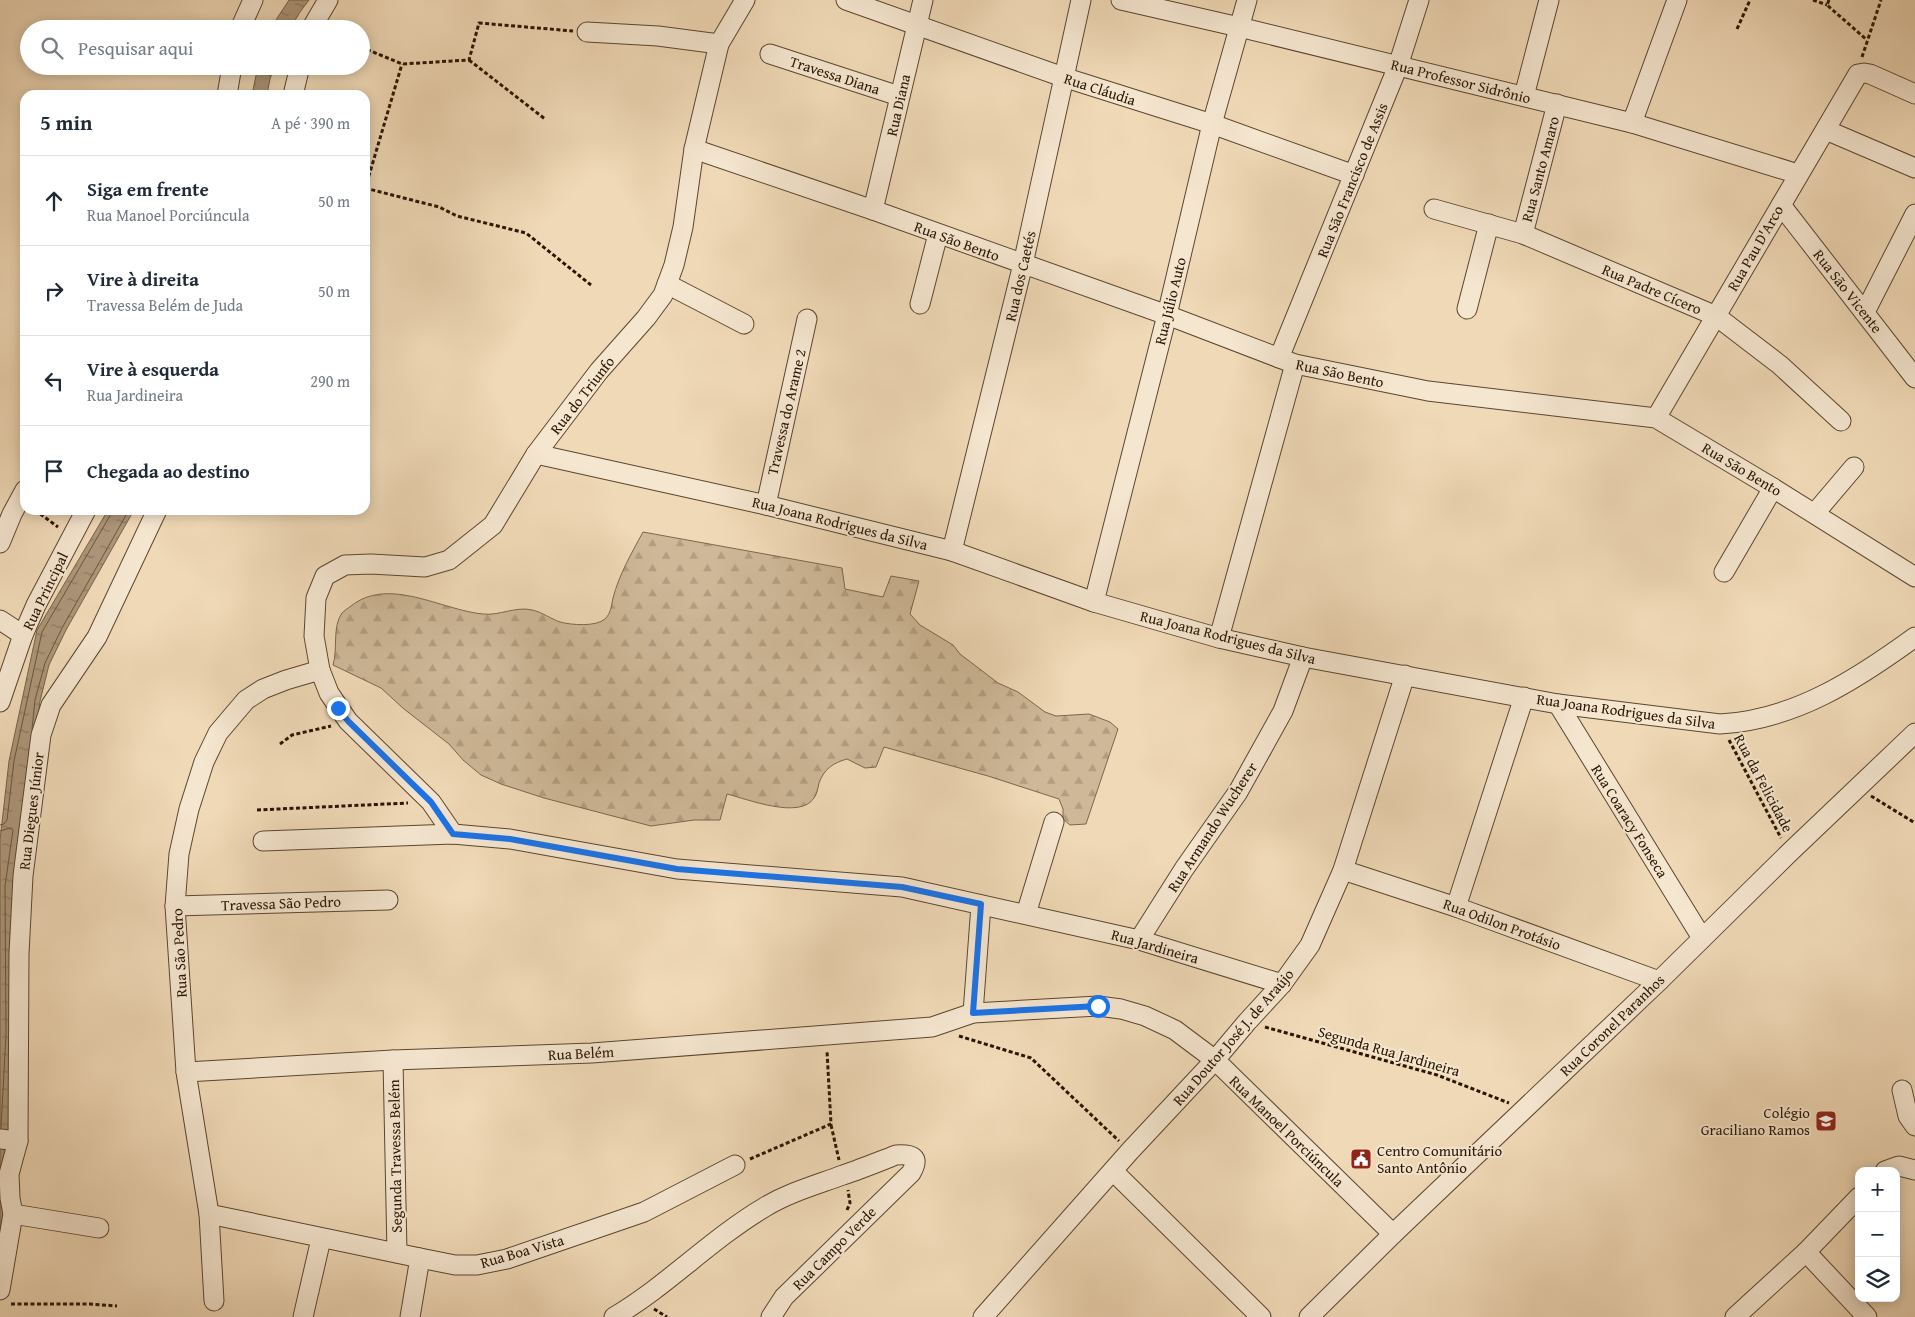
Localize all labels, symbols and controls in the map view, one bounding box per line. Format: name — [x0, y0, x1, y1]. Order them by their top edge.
search box — [20, 20, 370, 75]
icon: search — [38, 34, 66, 62]
text: Pesquisar aqui — [78, 34, 193, 62]
street label: Travessa Diana — [787, 51, 883, 99]
street label: Rua Professor Sidrônio — [1389, 53, 1533, 109]
street label: Rua Cláudia — [1062, 68, 1138, 110]
street label: Rua Diana — [881, 72, 915, 138]
street label: Rua São Francisco de Assis — [1311, 99, 1393, 261]
text: 5 min — [40, 107, 92, 138]
text: A pé · 390 m — [271, 111, 350, 135]
street label: Rua Santo Amaro — [1516, 114, 1564, 224]
text: Siga em frente — [87, 175, 209, 203]
icon: ahead — [40, 187, 68, 215]
text: 50 m — [318, 189, 350, 213]
street label: Rua Pau D'Arco — [1722, 201, 1788, 295]
text: Rua Manoel Porciúncula — [87, 203, 249, 227]
street label: Rua São Bento — [911, 216, 1003, 266]
street label: Rua dos Caetés — [999, 228, 1041, 323]
street label: Rua São Vicente — [1809, 245, 1887, 337]
street label: Rua Júlio Auto — [1149, 255, 1191, 347]
street label: Rua Padre Cícero — [1599, 259, 1705, 320]
text: Vire à direita — [87, 265, 199, 293]
icon: right — [40, 277, 68, 305]
text: 50 m — [318, 279, 350, 303]
text: Travessa Belém de Juda — [87, 293, 243, 317]
street label: Travessa do Arame 2 — [761, 347, 811, 477]
street label: Rua do Triunfo — [545, 351, 619, 438]
street label: Rua São Bento — [1294, 353, 1386, 393]
text: Vire à esquerda — [87, 355, 219, 383]
icon: left — [40, 367, 68, 395]
text: 290 m — [310, 369, 350, 393]
text: Rua Jardineira — [87, 383, 183, 407]
street label: Rua São Bento — [1698, 437, 1786, 501]
icon: arrive — [40, 457, 68, 485]
text: Chegada ao destino — [87, 457, 250, 485]
street label: Rua Joana Rodrigues da Silva — [750, 491, 930, 555]
street label: Rua Principal — [17, 549, 73, 633]
street label: Rua Joana Rodrigues da Silva — [1138, 605, 1318, 669]
street label: Rua Joana Rodrigues da Silva — [1535, 688, 1717, 734]
route end — [327, 697, 350, 720]
street label: Rua da Felicidade — [1729, 730, 1799, 836]
street label: Rua Diegues Júnior — [13, 751, 49, 871]
street label: Rua Armando Wucherer — [1162, 758, 1262, 896]
street label: Rua Coaracy Fonseca — [1587, 760, 1673, 882]
street label: Travessa São Pedro — [221, 890, 342, 916]
street label: Rua Odilon Protásio — [1440, 893, 1564, 955]
street label: Rua São Pedro — [166, 908, 192, 998]
street label: Rua Jardineira — [1109, 924, 1201, 968]
street label: Rua Doutor José J. de Araújo — [1168, 964, 1299, 1110]
street label: Rua Coronel Paranhos — [1555, 969, 1669, 1081]
route start — [1087, 995, 1110, 1018]
street label: Segunda Rua Jardineira — [1316, 1021, 1462, 1081]
street label: Rua Belém — [547, 1041, 615, 1065]
street label: Rua Manoel Porciúncula — [1225, 1071, 1349, 1191]
street label: Segunda Travessa Belém — [383, 1078, 407, 1233]
place label: Colégio Graciliano Ramos — [1701, 1102, 1810, 1140]
school or university icon: Colégio Graciliano Ramos — [1814, 1109, 1838, 1133]
place label: Centro Comunitário Santo Antônio — [1377, 1140, 1502, 1178]
public building icon: Centro Comunitário Santo Antônio — [1349, 1147, 1373, 1171]
map controls — [1855, 1167, 1900, 1302]
button: + — [1855, 1167, 1900, 1212]
street label: Rua Campo Verde — [787, 1201, 881, 1295]
button: − — [1855, 1212, 1900, 1257]
street label: Rua Boa Vista — [478, 1229, 566, 1273]
button: layers — [1855, 1257, 1900, 1302]

